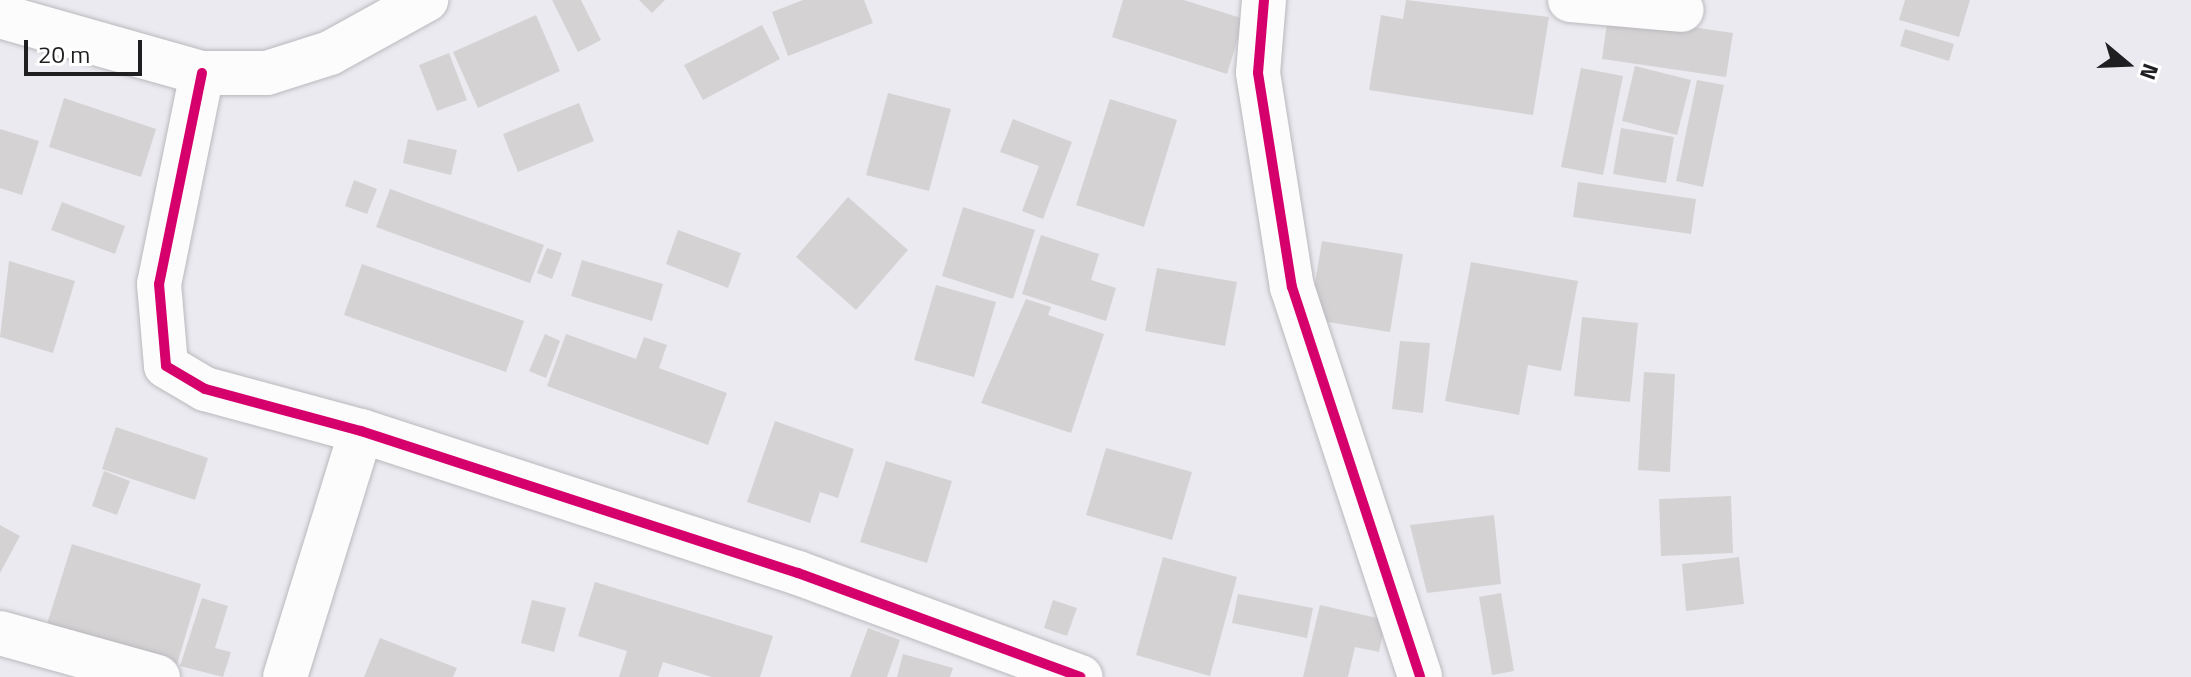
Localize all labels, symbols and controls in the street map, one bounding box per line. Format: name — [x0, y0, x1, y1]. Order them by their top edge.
scale bar — [28, 24, 146, 74]
north arrow — [2087, 24, 2167, 104]
text: 20 m — [38, 36, 90, 72]
text: N — [2131, 59, 2168, 85]

